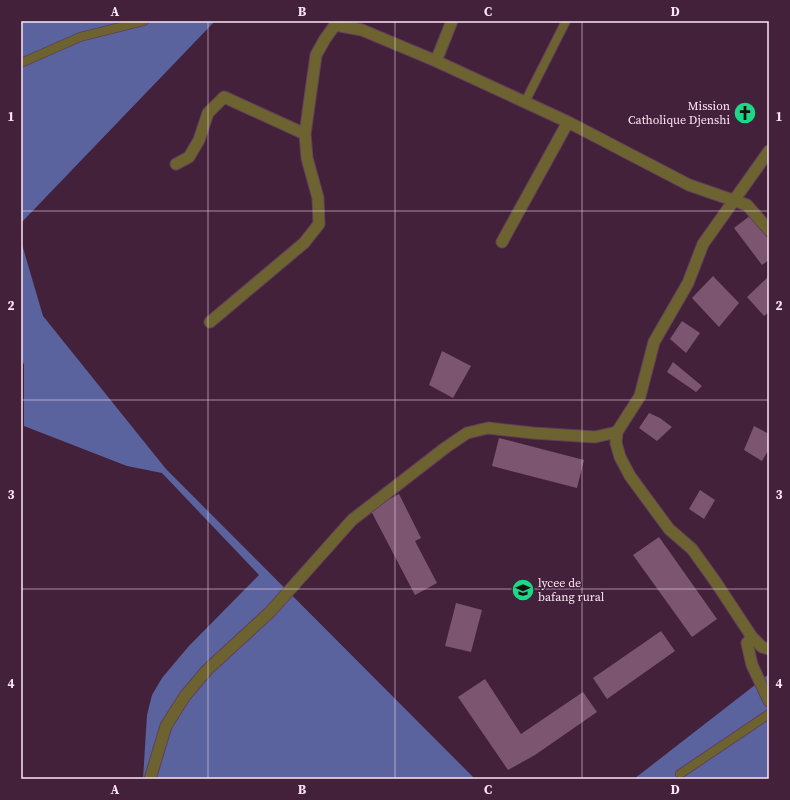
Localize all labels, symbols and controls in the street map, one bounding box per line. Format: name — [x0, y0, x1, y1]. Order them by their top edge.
text: A — [111, 3, 120, 20]
text: B — [298, 3, 307, 20]
text: C — [484, 3, 492, 20]
text: D — [670, 3, 680, 20]
place label: Mission Catholique Djenshi — [628, 98, 730, 128]
church icon: Mission Catholique Djenshi — [732, 100, 758, 126]
text: 1 — [7, 108, 15, 125]
text: 1 — [775, 108, 783, 125]
text: 2 — [7, 297, 15, 314]
text: 2 — [775, 297, 783, 314]
text: 3 — [7, 486, 15, 503]
text: 3 — [775, 486, 783, 503]
place label: lycee de bafang rural — [538, 575, 605, 605]
school or university icon: lycee de bafang rural — [510, 577, 536, 603]
text: 4 — [7, 675, 15, 692]
text: 4 — [775, 675, 783, 692]
text: A — [111, 781, 120, 798]
text: B — [298, 781, 307, 798]
text: C — [484, 781, 492, 798]
text: D — [670, 781, 680, 798]

